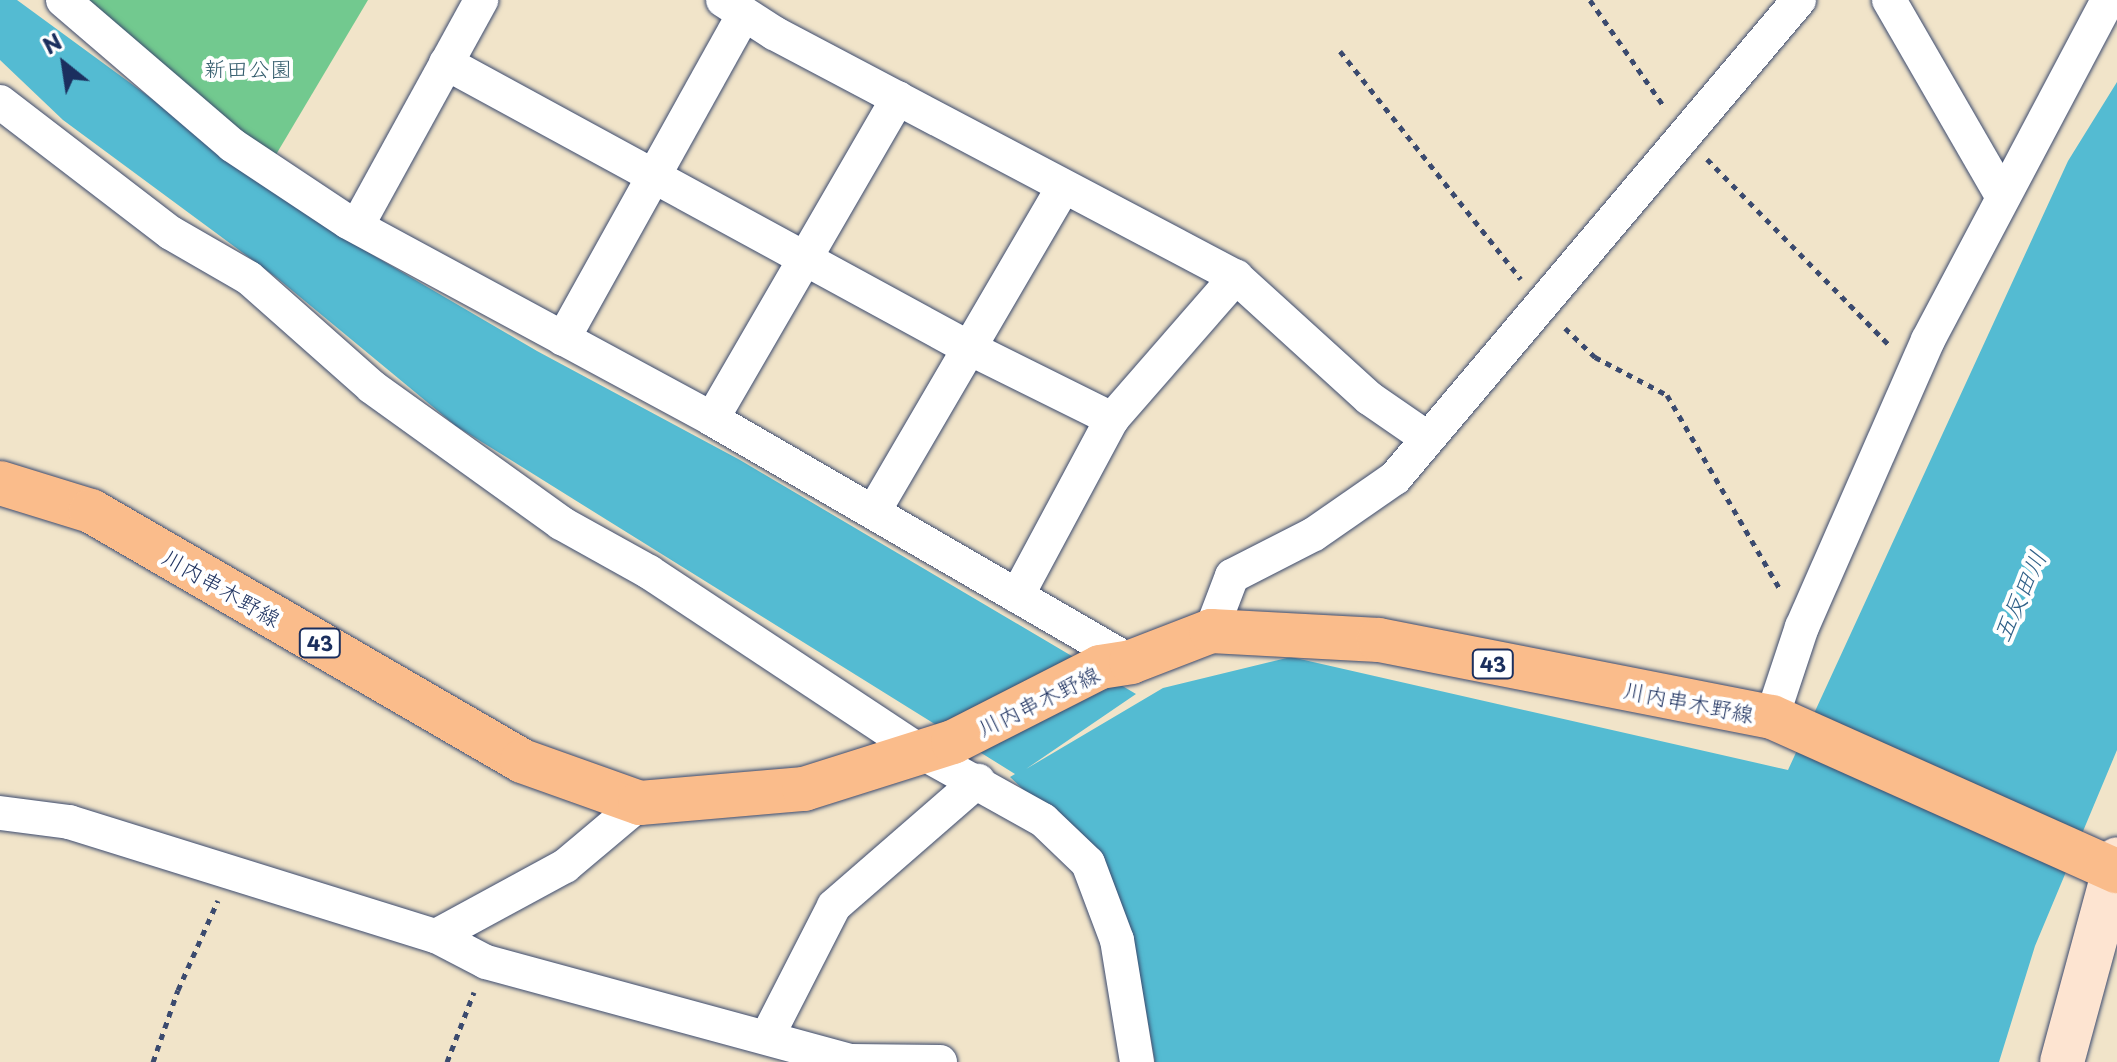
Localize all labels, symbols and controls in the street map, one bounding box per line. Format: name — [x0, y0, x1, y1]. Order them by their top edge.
north arrow — [24, 24, 104, 104]
text: N — [36, 24, 68, 61]
park label: 新田公園 — [204, 55, 292, 81]
street label: 川内串木野線 — [158, 543, 286, 631]
water label: 五反田川 — [1986, 546, 2052, 646]
road number: 43 — [298, 627, 342, 659]
road number: 43 — [1471, 648, 1515, 680]
street label: 川内串木野線 — [973, 659, 1103, 741]
street label: 川内串木野線 — [1622, 675, 1756, 727]

